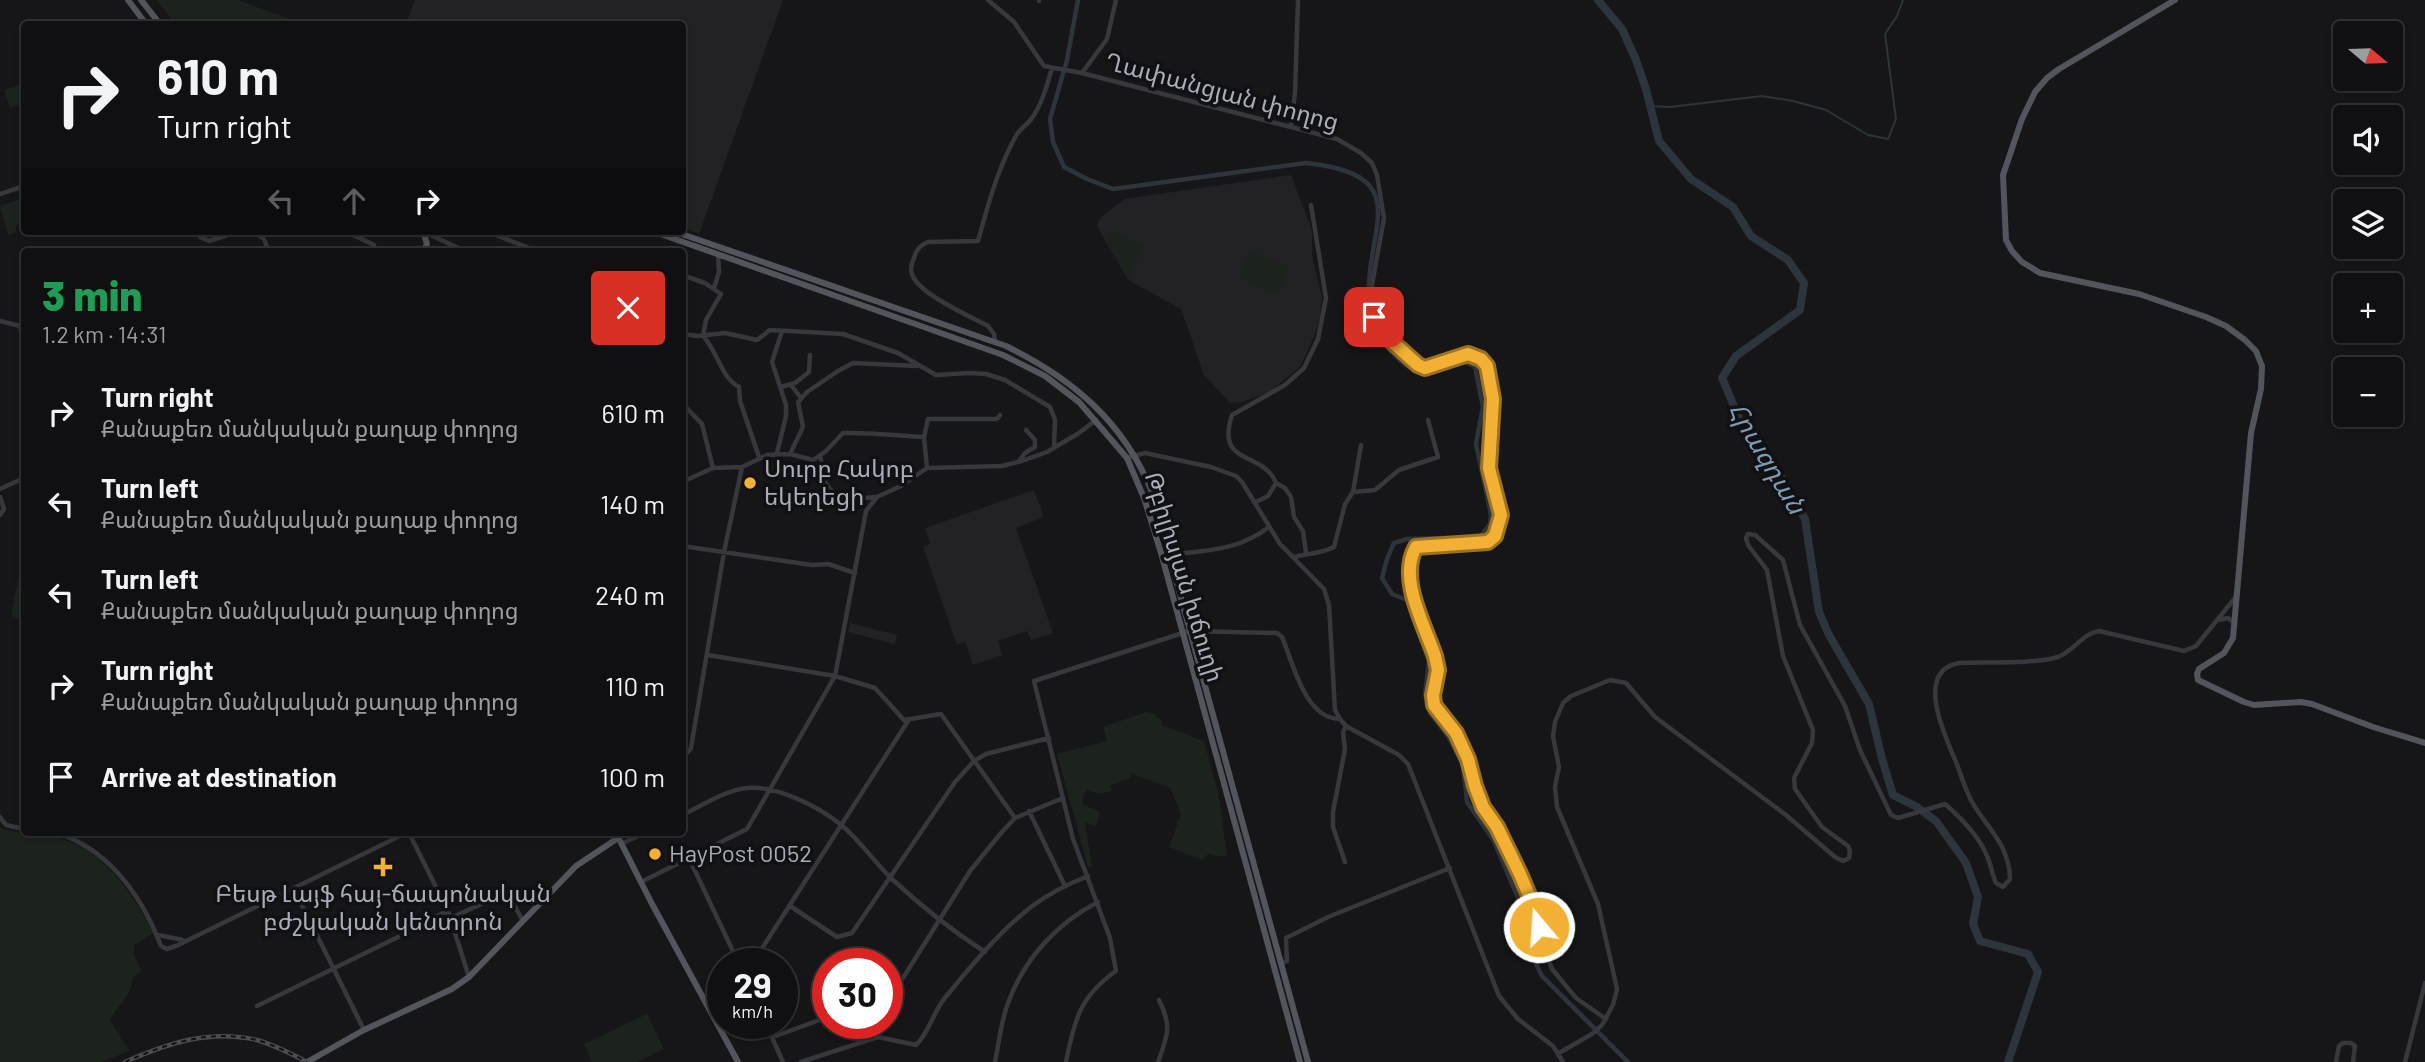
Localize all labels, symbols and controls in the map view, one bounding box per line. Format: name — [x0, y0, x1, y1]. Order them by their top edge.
north arrow — [2333, 21, 2403, 91]
map controls — [2333, 21, 2403, 427]
street label: Ղափանցյան փողոց — [1102, 45, 1342, 137]
text: 610 m — [157, 46, 279, 105]
icon: right — [42, 49, 133, 140]
button: sound — [2333, 105, 2403, 175]
text: Turn right — [157, 106, 292, 144]
icon: left — [262, 182, 300, 220]
icon: ahead — [335, 182, 373, 220]
icon: right — [408, 182, 446, 220]
button: layers — [2333, 189, 2403, 259]
text: 3 min — [42, 269, 142, 319]
button: close — [591, 271, 665, 345]
button: + — [2333, 273, 2403, 343]
pin — [1344, 287, 1404, 347]
icon: arrive — [1355, 298, 1393, 336]
text: 1.2 km · 14:31 — [42, 320, 166, 348]
button: − — [2333, 357, 2403, 427]
text: Turn right — [101, 381, 214, 412]
icon: right — [42, 394, 80, 432]
water label: Հրազդան — [1721, 396, 1814, 521]
text: 610 m — [602, 397, 665, 428]
text: Քանաքեռ մանկական քաղաք փողոց — [101, 414, 519, 442]
place label: Սուրբ Հակոբ եկեղեցի — [764, 453, 914, 511]
street label: Թբիլիսյան խճուղի — [1139, 468, 1231, 685]
text: Turn left — [101, 472, 199, 503]
marker: Սուրբ Հակոբ եկեղեցի — [742, 475, 758, 491]
icon: left — [42, 485, 80, 523]
text: 140 m — [600, 488, 665, 519]
text: Քանաքեռ մանկական քաղաք փողոց — [101, 505, 519, 533]
text: Turn left — [101, 563, 199, 594]
icon: left — [42, 576, 80, 614]
text: 240 m — [595, 579, 665, 610]
text: Քանաքեռ մանկական քաղաք փողոց — [101, 596, 519, 624]
text: Turn right — [101, 654, 214, 685]
icon: right — [42, 667, 80, 705]
text: 110 m — [605, 670, 665, 701]
text: Քանաքեռ մանկական քաղաք փողոց — [101, 687, 519, 715]
icon: arrive — [42, 758, 80, 796]
text: Arrive at destination — [101, 761, 337, 792]
text: 100 m — [600, 761, 665, 792]
place label: HayPost 0052 — [669, 838, 812, 867]
marker: HayPost 0052 — [647, 846, 663, 862]
marker: Բեսթ Լայֆ հայ-ճապոնական բժշկական կենտրոն — [373, 857, 393, 877]
place label: Բեսթ Լայֆ հայ-ճապոնական բժշկական կենտրոն — [215, 878, 551, 936]
position arrow — [1502, 890, 1576, 964]
speed limit sign: 30 — [812, 948, 903, 1039]
text: 29 — [733, 963, 772, 1005]
text: km/h — [732, 1000, 773, 1022]

